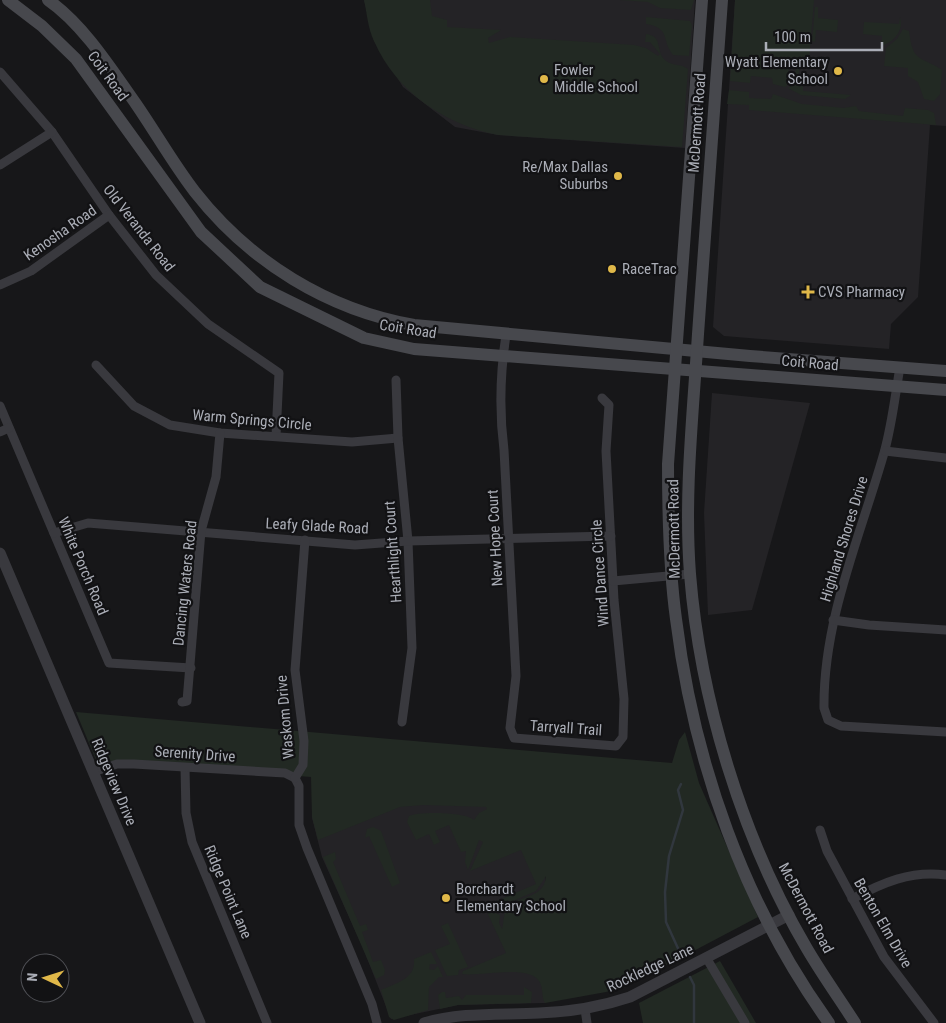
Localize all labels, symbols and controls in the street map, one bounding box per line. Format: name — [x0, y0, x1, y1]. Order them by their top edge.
scale bar — [766, 20, 882, 52]
text: 100 m — [774, 28, 811, 46]
street label: Coit Road — [84, 47, 132, 105]
place label: Wyatt Elementary School — [725, 53, 828, 88]
place label: Fowler Middle School — [554, 61, 638, 96]
marker: Wyatt Elementary School — [832, 65, 844, 77]
marker: Fowler Middle School — [538, 73, 550, 85]
street label: McDermott Road — [685, 73, 709, 173]
place label: Re/Max Dallas Suburbs — [522, 158, 608, 193]
marker: Re/Max Dallas Suburbs — [612, 170, 624, 182]
street label: Old Veranda Road — [99, 181, 179, 275]
street label: Kenosha Road — [20, 201, 100, 265]
place label: RaceTrac — [622, 260, 677, 278]
marker: RaceTrac — [606, 263, 618, 275]
place label: CVS Pharmacy — [818, 283, 905, 301]
marker: CVS Pharmacy — [802, 286, 814, 298]
street label: Coit Road — [378, 316, 438, 342]
street label: Coit Road — [781, 352, 839, 374]
street label: Warm Springs Circle — [192, 406, 312, 434]
street label: Highland Shores Drive — [816, 474, 872, 604]
street label: McDermott Road — [664, 479, 684, 579]
street label: New Hope Court — [483, 489, 507, 587]
street label: Hearthlight Court — [380, 500, 406, 604]
street label: White Porch Road — [54, 514, 112, 618]
street label: Leafy Glade Road — [265, 514, 369, 538]
street label: Dancing Waters Road — [169, 519, 201, 647]
street label: Wind Dance Circle — [587, 519, 613, 627]
street label: Waskom Drive — [272, 674, 298, 760]
street label: Tarryall Trail — [529, 716, 603, 740]
street label: Ridgeview Drive — [88, 736, 140, 828]
street label: Serenity Drive — [154, 742, 236, 766]
street label: Ridge Point Lane — [200, 843, 256, 941]
street label: McDermott Road — [775, 860, 837, 956]
street label: Benton Elm Drive — [850, 875, 916, 971]
place label: Borchardt Elementary School — [456, 880, 566, 915]
marker: Borchardt Elementary School — [440, 892, 452, 904]
street label: Rockledge Lane — [604, 940, 696, 996]
north arrow — [20, 953, 70, 1003]
text: N — [24, 972, 40, 982]

